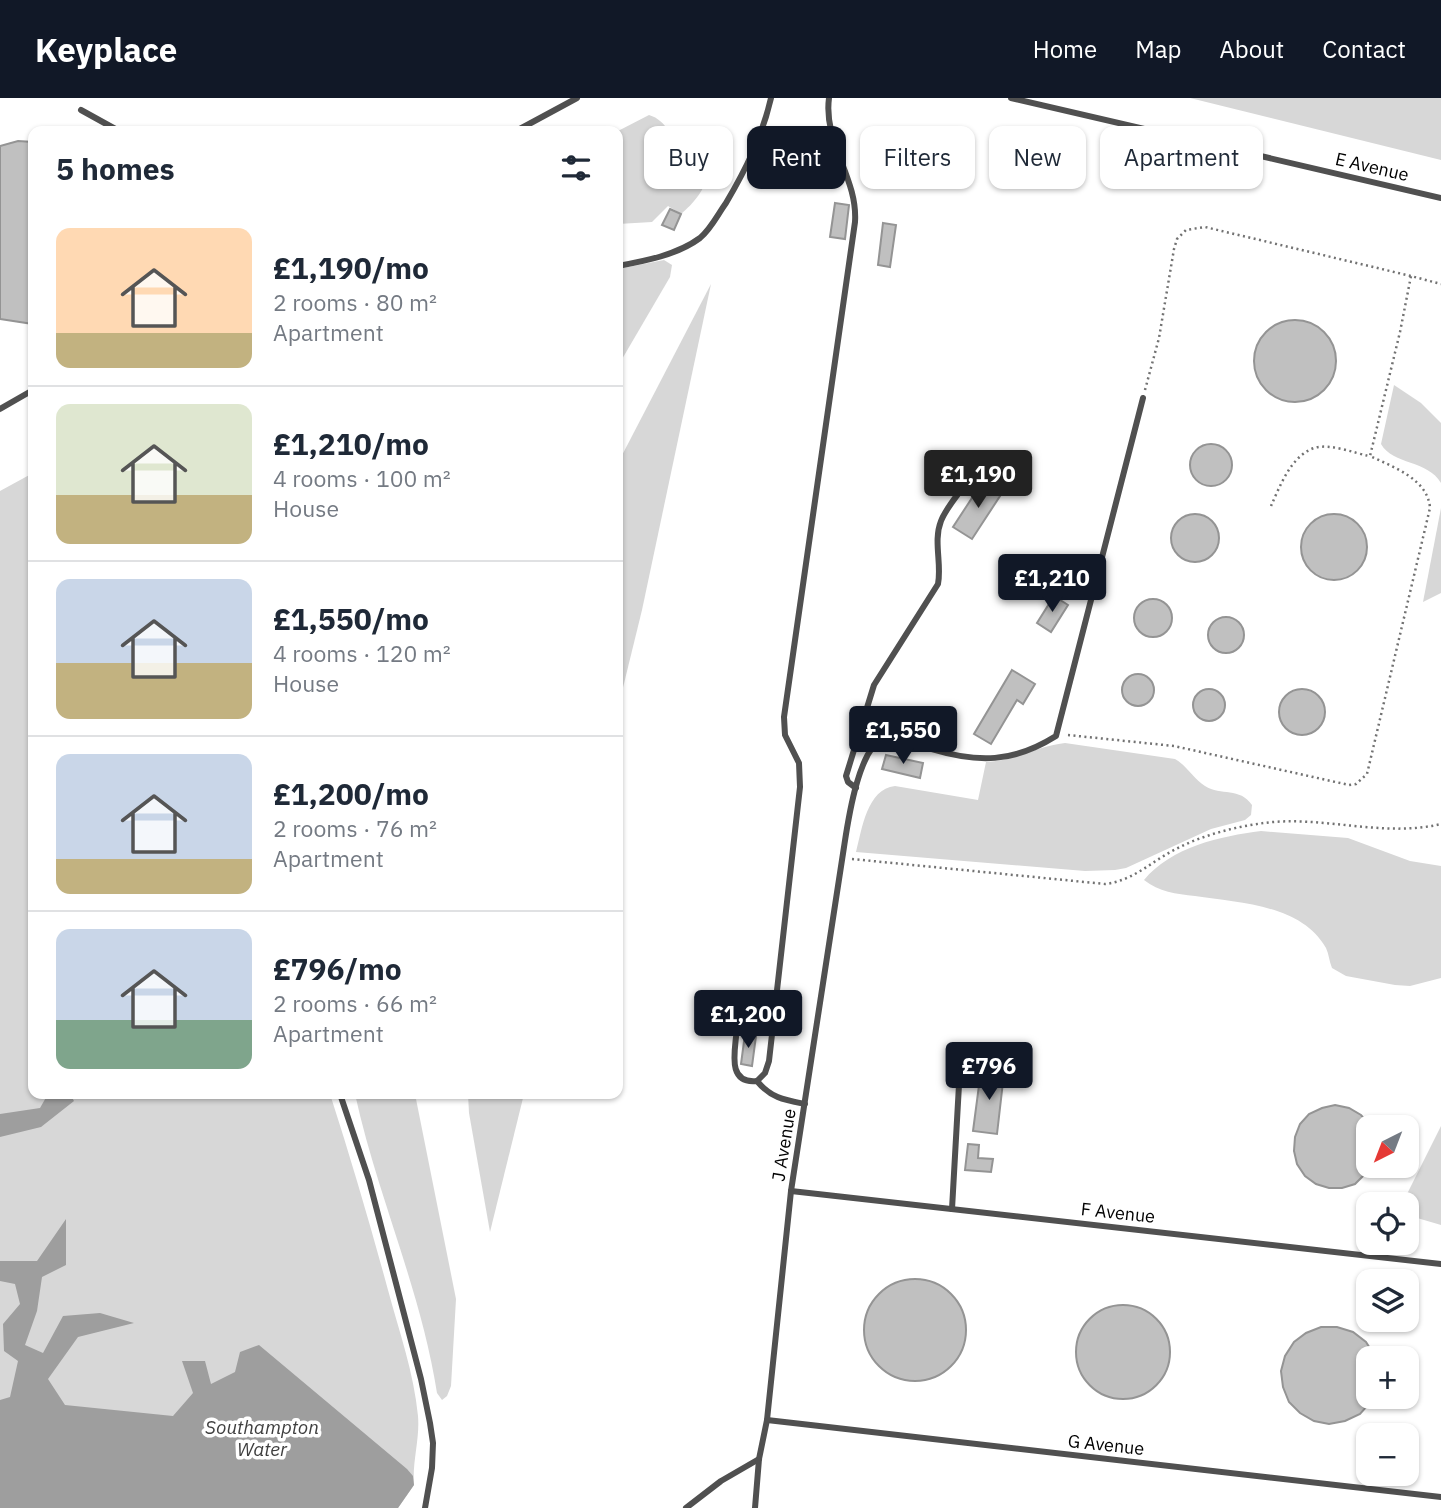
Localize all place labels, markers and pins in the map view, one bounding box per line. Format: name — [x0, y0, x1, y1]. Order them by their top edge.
pin: £1,190 — [921, 450, 1035, 510]
pin: £1,210 — [995, 554, 1109, 614]
pin: £1,550 — [846, 706, 960, 766]
pin: £1,200 — [691, 990, 805, 1050]
pin: £796 — [948, 1042, 1030, 1102]

